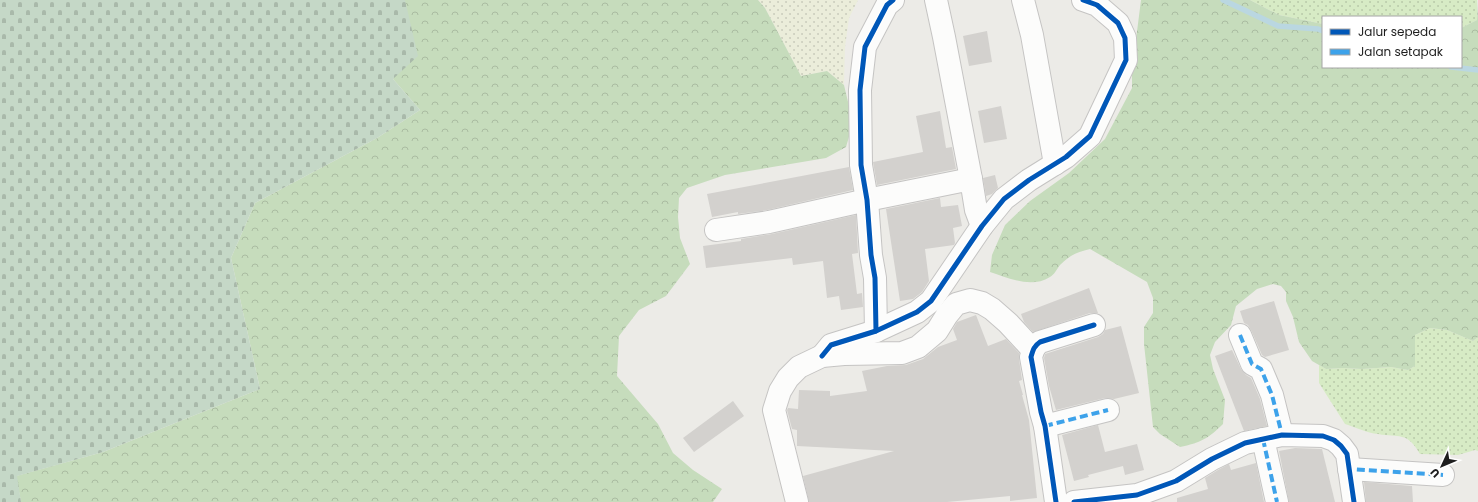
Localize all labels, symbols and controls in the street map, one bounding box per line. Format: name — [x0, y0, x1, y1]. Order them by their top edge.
legend — [1322, 16, 1462, 68]
text: Jalur sepeda — [1358, 23, 1436, 40]
text: Jalan setapak — [1358, 43, 1444, 60]
north arrow — [1422, 446, 1462, 486]
text: U — [1426, 464, 1443, 481]

